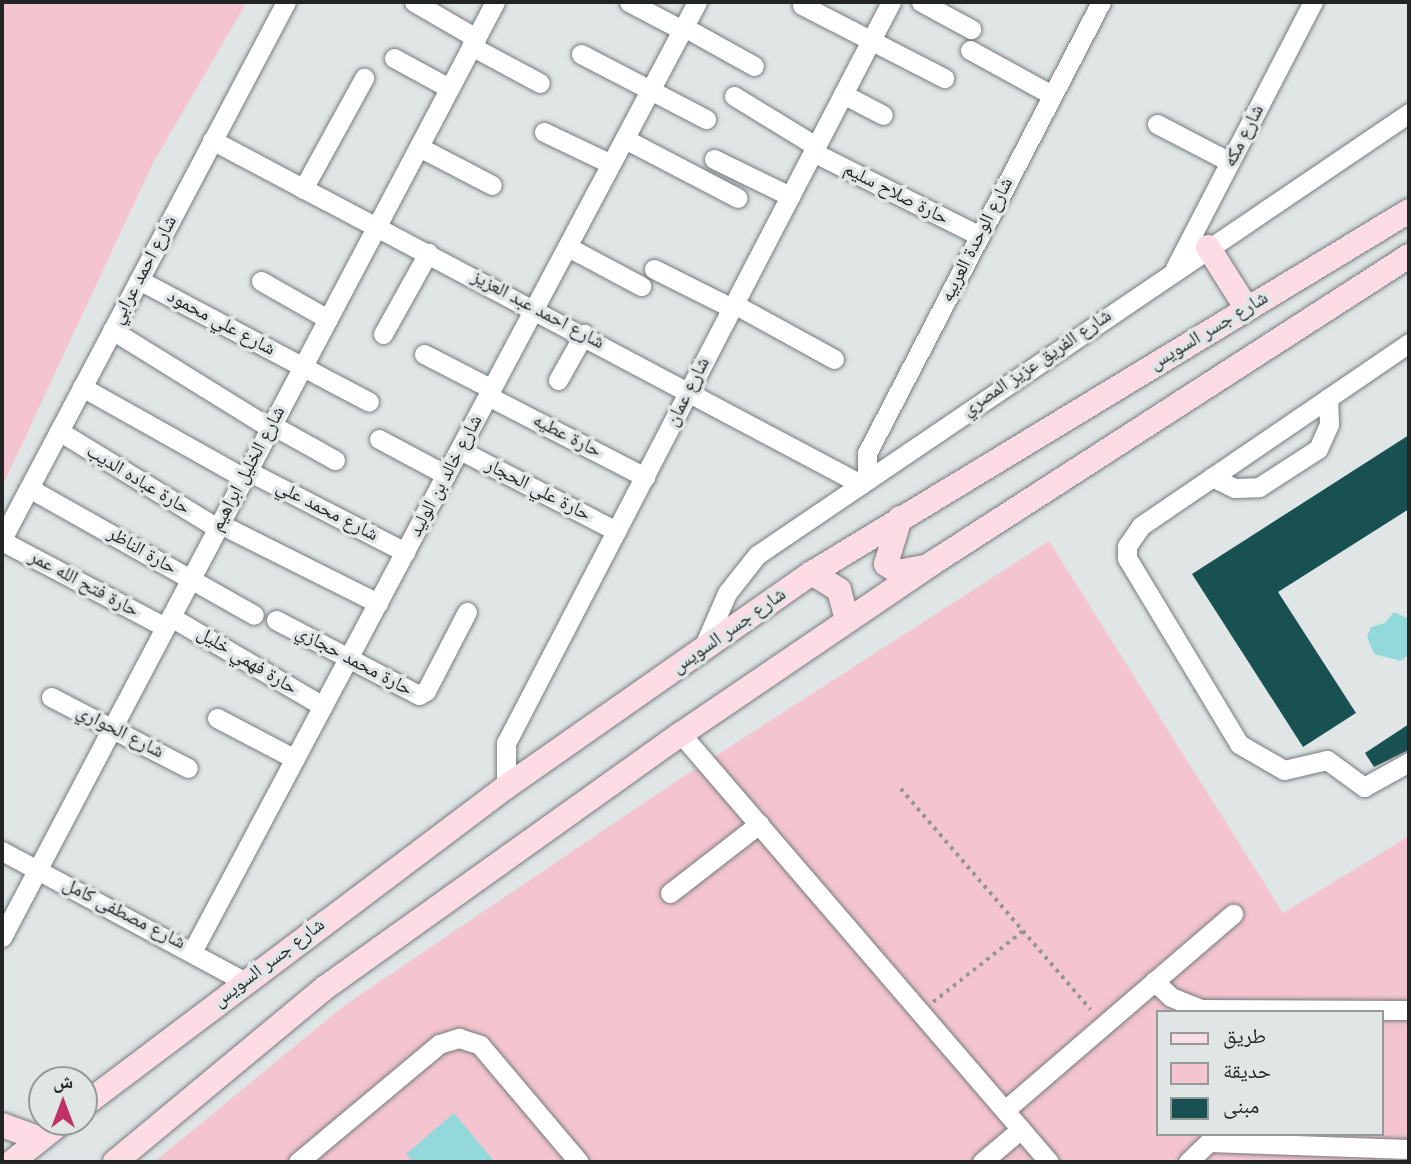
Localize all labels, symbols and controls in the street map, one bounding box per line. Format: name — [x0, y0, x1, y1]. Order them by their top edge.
street label: شارع مكه — [1219, 101, 1269, 171]
street label: حارة صلاح سليم — [840, 158, 952, 230]
street label: شارع الوحدة العربيه — [936, 174, 1018, 306]
street label: شارع احمد عرابي — [106, 212, 182, 328]
street label: شارع احمد عبد العزيز — [468, 265, 608, 355]
street label: شارع علي محمود — [163, 285, 279, 361]
street label: شارع جسر السويس — [1146, 287, 1272, 375]
street label: شارع الفريق عزيز المصري — [958, 305, 1116, 421]
street label: شارع عمان — [661, 354, 715, 430]
street label: شارع الخليل ابراهيم — [205, 403, 291, 535]
street label: حارة عطيه — [529, 409, 605, 463]
street label: شارع خالد بن الوليد — [404, 411, 488, 541]
street label: حارة عباده الديب — [82, 440, 194, 520]
street label: حارة علي الحجار — [482, 454, 594, 526]
street label: شارع محمد علي — [272, 476, 382, 546]
street label: حارة الناظر — [103, 522, 181, 580]
street label: حارة فتح الله عمر — [25, 545, 143, 623]
street label: شارع جسر السويس — [667, 583, 791, 679]
street label: حارة محمد حجازي — [292, 621, 416, 701]
street label: حارة فهمي خليل — [193, 622, 301, 700]
street label: شارع الحواري — [73, 700, 167, 764]
street label: شارع مصطفى كامل — [59, 873, 189, 955]
street label: شارع جسر السويس — [209, 914, 329, 1012]
legend — [1156, 1010, 1383, 1136]
text: طريق — [1223, 1024, 1266, 1049]
text: حديقة — [1223, 1059, 1271, 1084]
north arrow — [28, 1066, 98, 1136]
text: ش — [53, 1071, 73, 1093]
text: مبنى — [1223, 1094, 1259, 1119]

